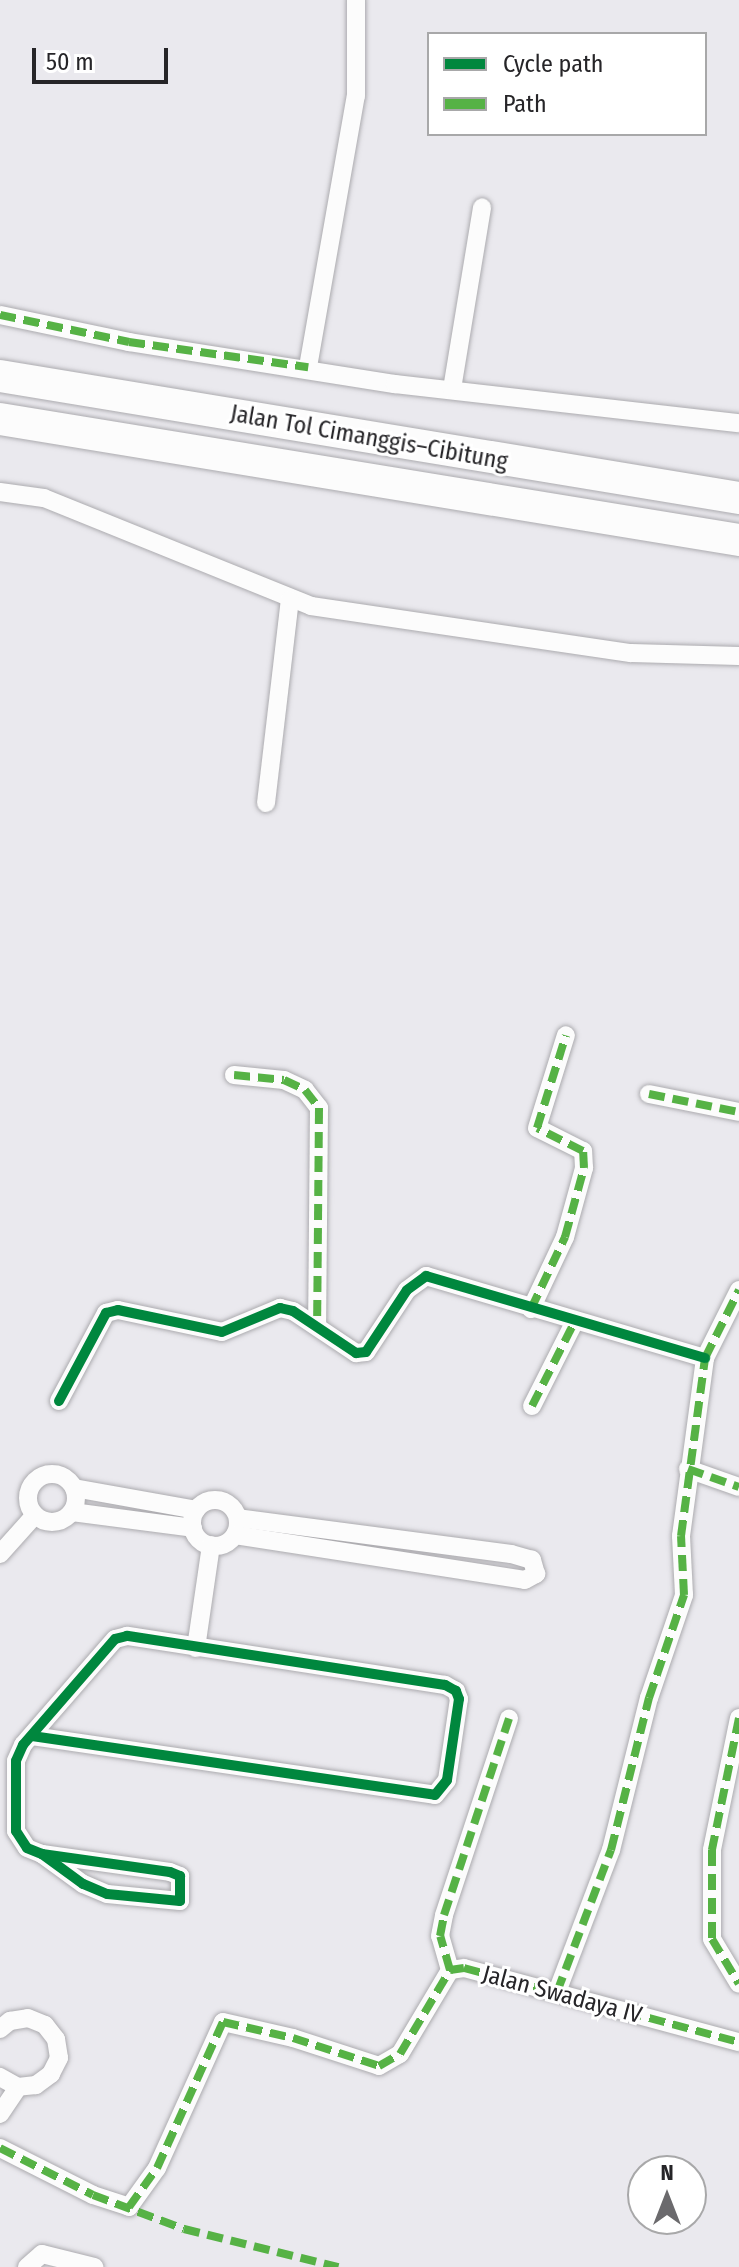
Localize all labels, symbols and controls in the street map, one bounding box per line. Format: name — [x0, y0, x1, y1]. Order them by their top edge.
scale bar — [36, 32, 172, 82]
legend — [427, 32, 707, 136]
text: 50 m — [46, 48, 94, 76]
text: Cycle path — [503, 50, 603, 78]
text: Path — [503, 90, 547, 118]
street label: Jalan Tol Cimanggis–Cibitung — [228, 399, 510, 477]
street label: Jalan Swadaya IV — [479, 1960, 645, 2030]
north arrow — [627, 2155, 707, 2235]
text: N — [660, 2159, 674, 2186]

